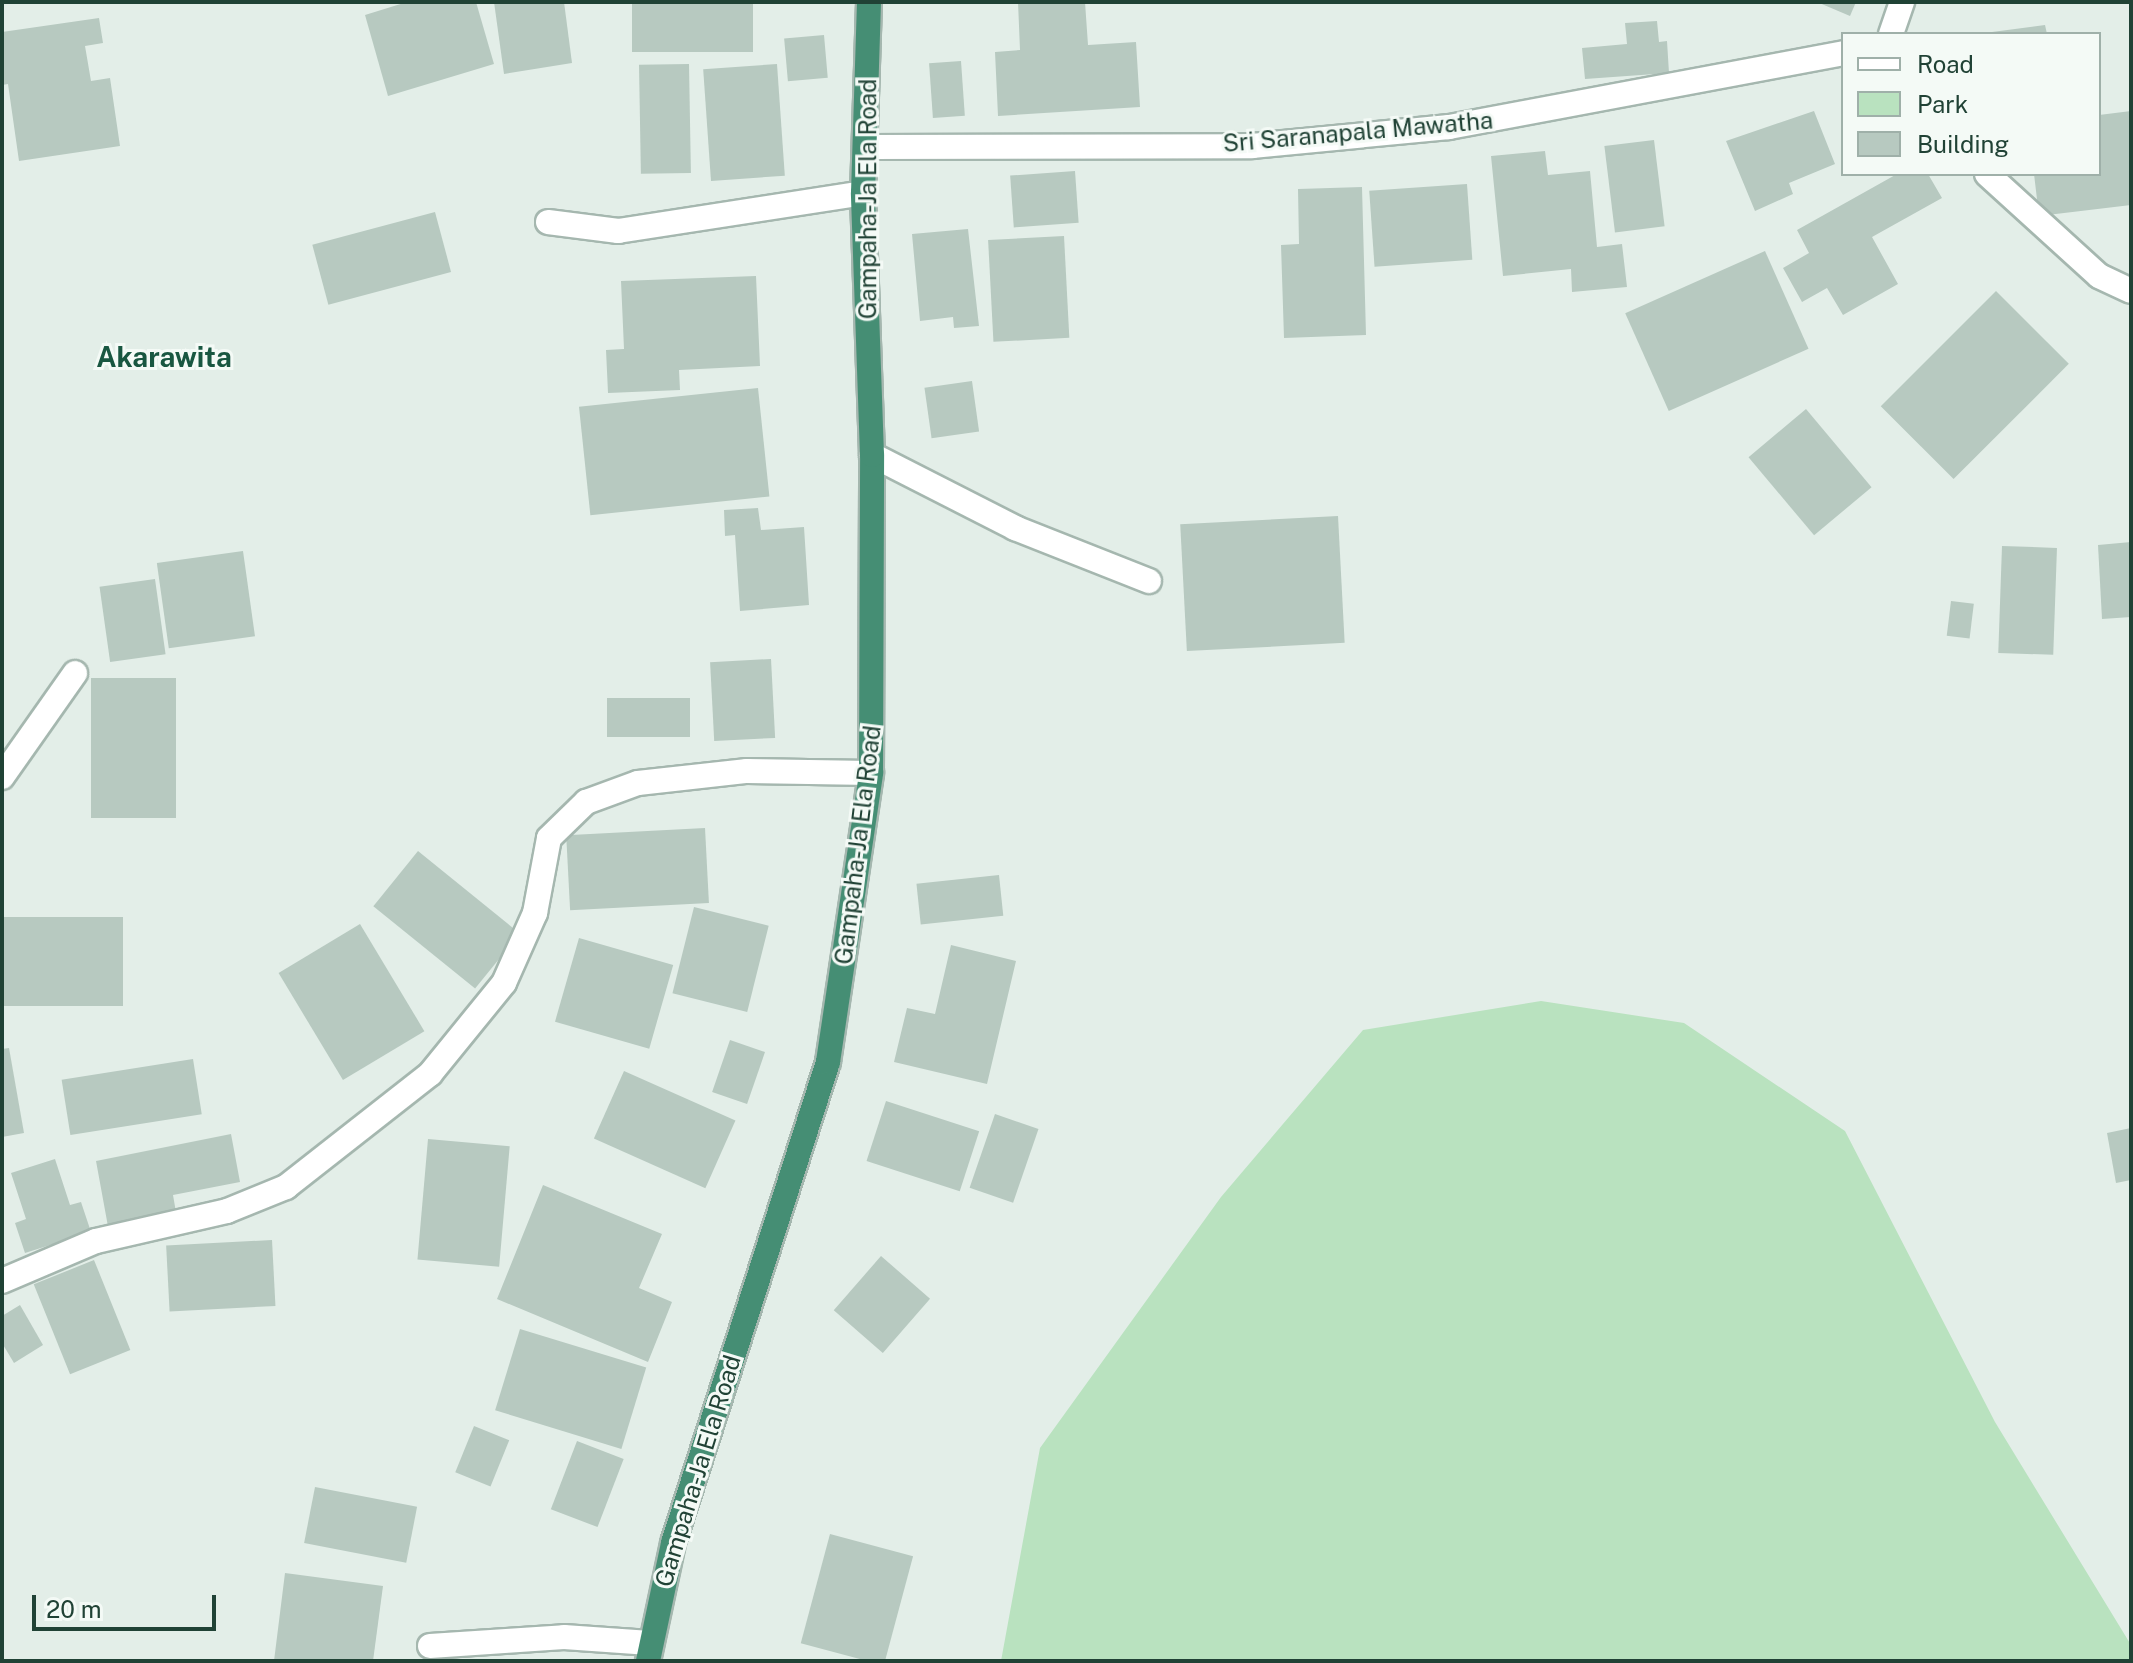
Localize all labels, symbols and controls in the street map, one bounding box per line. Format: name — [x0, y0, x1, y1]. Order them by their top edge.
legend — [1841, 32, 2101, 176]
text: Road — [1917, 50, 1974, 78]
street label: Gampaha-Ja Ela Road — [854, 79, 882, 319]
text: Park — [1917, 90, 1968, 118]
street label: Sri Saranapala Mawatha — [1222, 106, 1494, 158]
text: Building — [1917, 130, 2009, 158]
district label: Akarawita — [96, 340, 232, 374]
street label: Gampaha-Ja Ela Road — [829, 724, 887, 966]
street label: Gampaha-Ja Ela Road — [649, 1352, 747, 1590]
scale bar — [36, 1579, 220, 1629]
text: 20 m — [46, 1595, 102, 1623]

